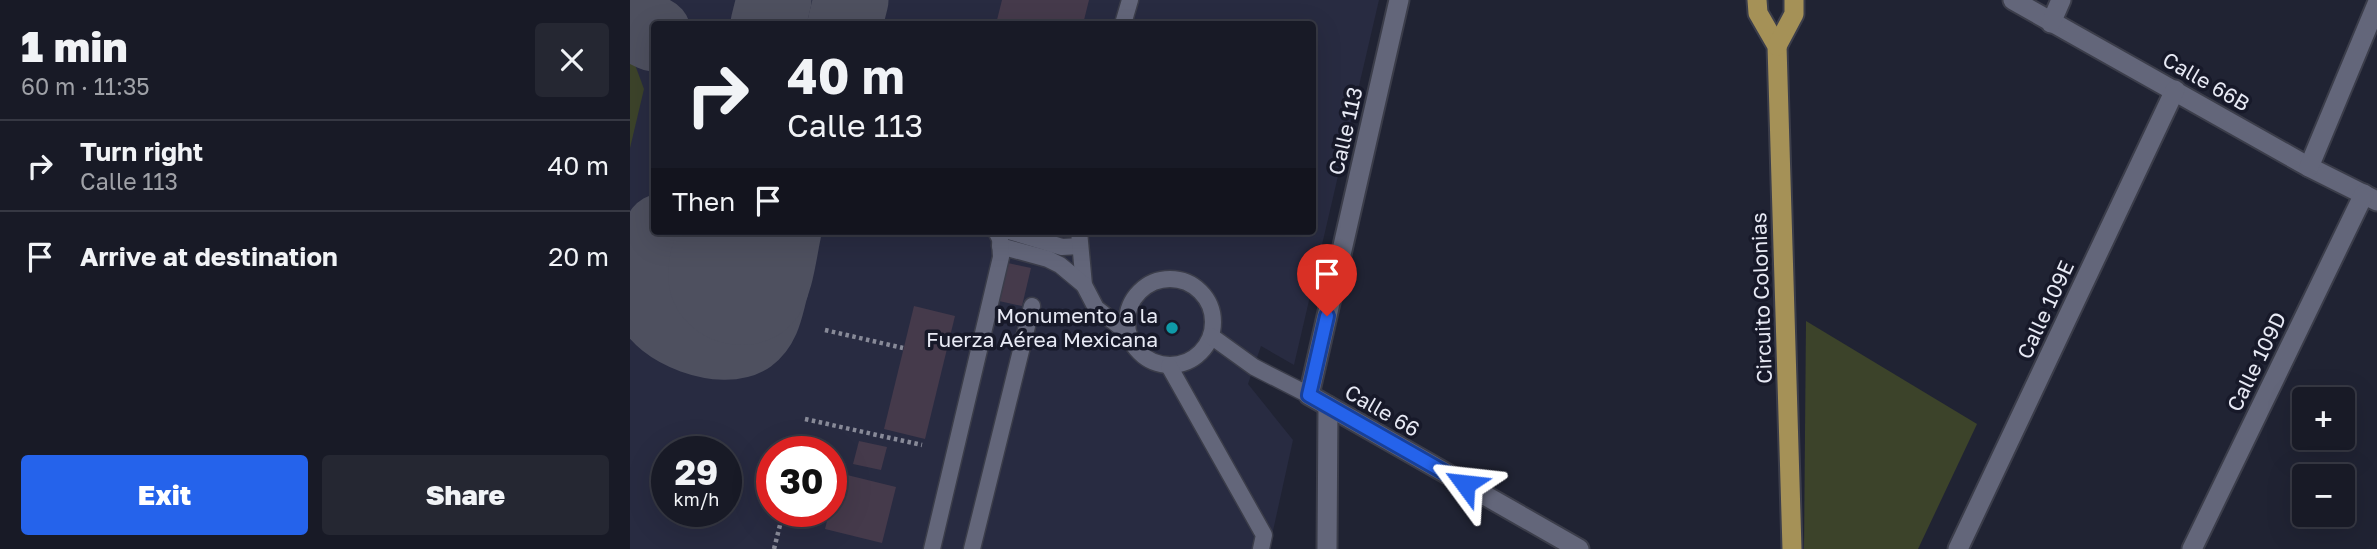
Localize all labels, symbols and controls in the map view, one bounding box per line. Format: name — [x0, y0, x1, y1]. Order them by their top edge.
text: 1 min — [21, 21, 128, 71]
button: close — [535, 23, 609, 97]
text: 40 m — [787, 46, 905, 105]
street label: Calle 66B — [2158, 46, 2255, 116]
icon: right — [672, 49, 763, 140]
text: 60 m · 11:35 — [21, 72, 150, 100]
street label: Calle 113 — [1322, 84, 1368, 177]
text: Calle 113 — [787, 106, 923, 144]
text: Turn right — [80, 136, 203, 167]
icon: right — [21, 147, 59, 185]
text: 40 m — [548, 150, 609, 181]
text: Calle 113 — [80, 167, 178, 195]
icon: arrive — [749, 182, 787, 220]
text: Then — [672, 186, 735, 217]
street label: Circuito Colonias — [1745, 212, 1777, 384]
icon: arrive — [21, 238, 59, 276]
text: Arrive at destination — [80, 241, 338, 272]
text: 20 m — [548, 241, 609, 272]
pin — [1297, 244, 1357, 316]
icon: arrive — [1308, 255, 1346, 293]
street label: Calle 109E — [2011, 256, 2079, 363]
place label: Monumento a la Fuerza Aérea Mexicana — [926, 302, 1158, 352]
street label: Calle 109D — [2221, 308, 2291, 416]
marker: Monumento a la Fuerza Aérea Mexicana — [1164, 320, 1180, 336]
street label: Calle 66 — [1340, 378, 1425, 442]
map controls — [2292, 387, 2355, 527]
button: + — [2292, 387, 2355, 450]
speed limit sign: 30 — [756, 436, 847, 527]
position arrow — [1428, 447, 1502, 521]
text: 29 — [675, 451, 718, 493]
button: Exit — [21, 455, 308, 535]
button: Share — [322, 455, 609, 535]
button: − — [2292, 464, 2355, 527]
text: km/h — [674, 488, 719, 510]

